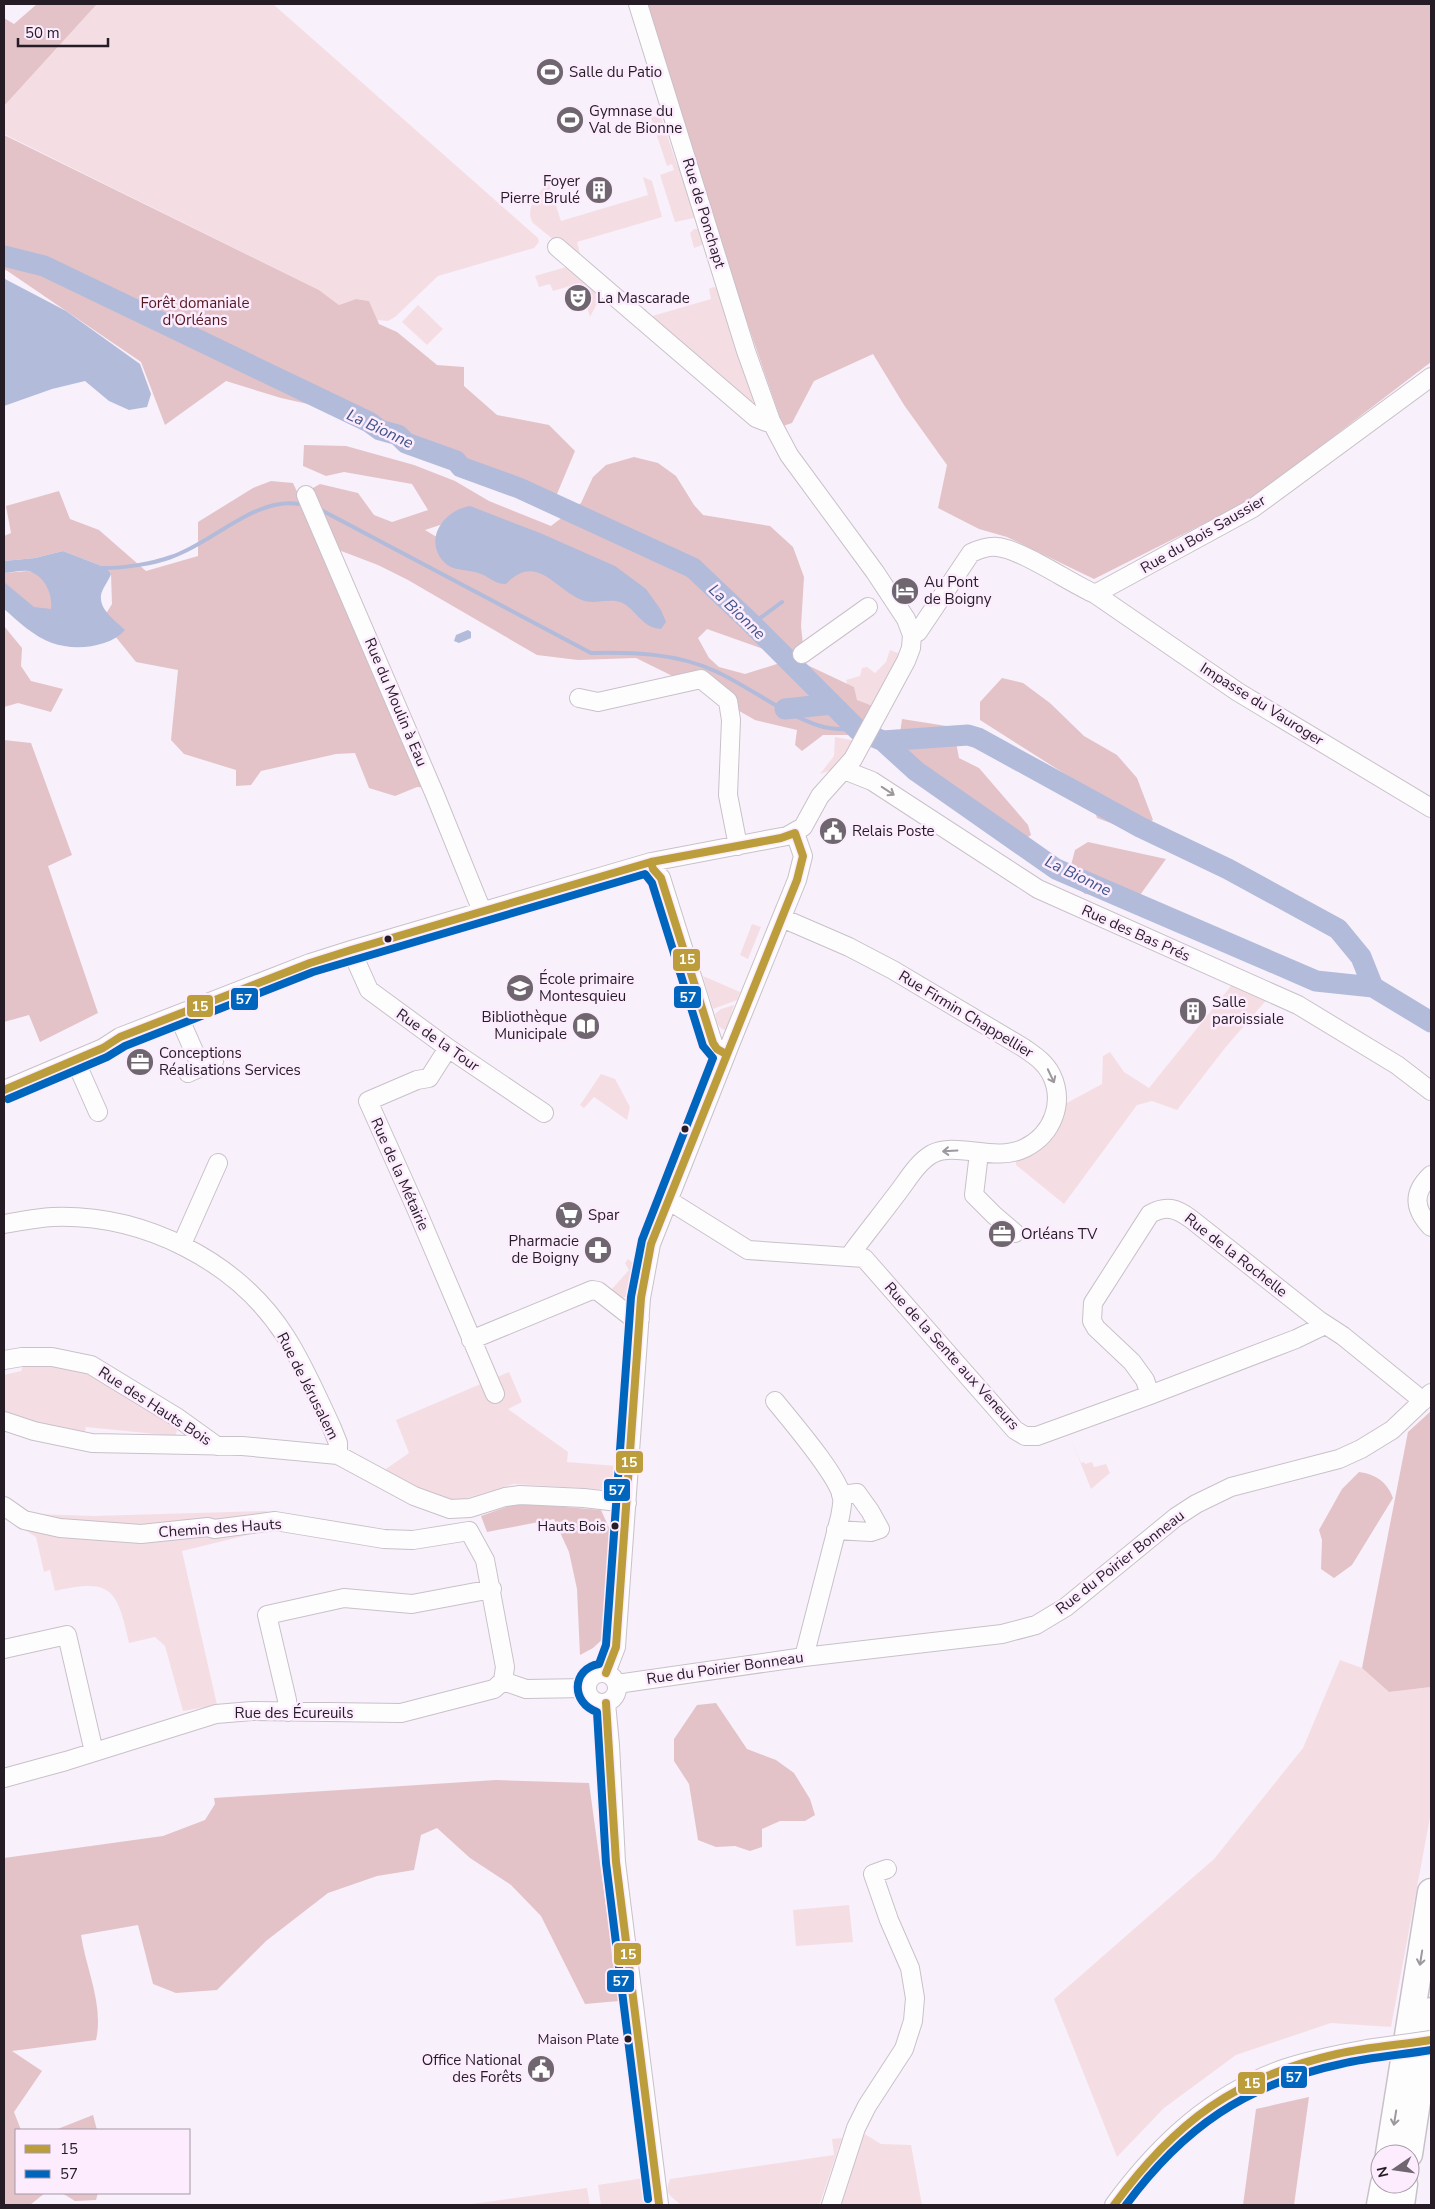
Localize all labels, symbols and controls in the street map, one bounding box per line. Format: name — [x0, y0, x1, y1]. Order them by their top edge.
scale bar — [18, 15, 108, 47]
text: 50 m — [25, 23, 60, 43]
sports icon: Salle du Patio — [535, 57, 565, 87]
place label: Salle du Patio — [569, 62, 662, 82]
place label: Gymnase du Val de Bionne — [588, 101, 682, 138]
sports icon: Gymnase du Val de Bionne — [555, 105, 585, 135]
street label: Rue de Ponchapt — [678, 155, 730, 271]
place label: Foyer Pierre Brulé — [500, 171, 581, 208]
building icon: Foyer Pierre Brulé — [584, 175, 614, 205]
theatre icon: La Mascarade — [563, 283, 593, 313]
place label: La Mascarade — [597, 288, 690, 308]
park label: Forêt domaniale d'Orléans — [141, 293, 249, 330]
water label: La Bionne — [343, 404, 417, 454]
street label: Rue du Bois Saussier — [1137, 490, 1270, 578]
place label: Au Pont de Boigny — [924, 572, 992, 609]
hotel icon: Au Pont de Boigny — [890, 576, 920, 606]
water label: La Bionne — [704, 579, 771, 645]
street label: Rue du Moulin à Eau — [360, 635, 432, 769]
street label: Impasse du Vauroger — [1196, 658, 1328, 751]
one-way arrow — [880, 786, 894, 796]
public building icon: Relais Poste — [818, 816, 848, 846]
place label: Relais Poste — [852, 821, 935, 841]
water label: La Bionne — [1041, 850, 1115, 902]
street label: Rue des Bas Prés — [1078, 900, 1194, 966]
unlabelled marker — [383, 934, 393, 944]
line badge: 15 — [672, 948, 701, 972]
text: 15 — [679, 950, 695, 969]
street label: Rue Firmin Chappellier — [895, 966, 1038, 1063]
place label: École primaire Montesquieu — [539, 969, 634, 1006]
school or university icon: École primaire Montesquieu — [505, 973, 535, 1003]
line badge: 57 — [673, 985, 702, 1009]
line badge: 57 — [230, 987, 259, 1011]
text: 57 — [680, 988, 696, 1007]
text: 57 — [236, 990, 252, 1009]
place label: Salle paroissiale — [1212, 992, 1284, 1029]
line badge: 15 — [186, 994, 214, 1018]
building icon: Salle paroissiale — [1178, 996, 1208, 1026]
text: 15 — [192, 997, 208, 1016]
street label: Rue de la Tour — [392, 1004, 484, 1076]
place label: Bibliothèque Municipale — [482, 1007, 567, 1044]
library icon: Bibliothèque Municipale — [571, 1011, 601, 1041]
place label: Conceptions Réalisations Services — [159, 1043, 301, 1080]
office icon: Conceptions Réalisations Services — [125, 1047, 155, 1077]
one-way arrow — [1046, 1068, 1056, 1083]
street label: Rue de la Métairie — [366, 1114, 434, 1234]
unlabelled marker — [680, 1124, 690, 1134]
one-way arrow — [942, 1147, 958, 1156]
supermarket icon: Spar — [554, 1200, 584, 1230]
place label: Spar — [588, 1205, 620, 1225]
street label: Rue de la Rochelle — [1180, 1208, 1292, 1302]
office icon: Orléans TV — [987, 1219, 1017, 1249]
place label: Orléans TV — [1021, 1224, 1098, 1244]
place label: Pharmacie de Boigny — [508, 1231, 579, 1268]
pharmacy icon: Pharmacie de Boigny — [583, 1235, 613, 1265]
street label: Rue de la Sente aux Veneurs — [880, 1278, 1024, 1434]
street label: Rue de Jérusalem — [272, 1329, 344, 1443]
street label: Rue des Hauts Bois — [94, 1362, 216, 1450]
line badge: 15 — [615, 1450, 644, 1474]
text: 15 — [621, 1453, 637, 1472]
line badge: 57 — [603, 1478, 631, 1502]
text: 57 — [609, 1481, 625, 1500]
street label: Rue du Poirier Bonneau — [1052, 1505, 1188, 1619]
street label: Chemin des Hauts — [158, 1514, 282, 1542]
place label: Hauts Bois — [538, 1517, 606, 1536]
marker: Hauts Bois — [610, 1521, 620, 1531]
street label: Rue du Poirier Bonneau — [645, 1647, 805, 1689]
street label: Rue des Écureuils — [235, 1703, 353, 1723]
line badge: 15 — [613, 1942, 642, 1966]
text: 15 — [620, 1945, 636, 1964]
one-way arrow — [1415, 1950, 1425, 1966]
line badge: 57 — [606, 1969, 635, 1993]
text: 57 — [613, 1972, 629, 1991]
place label: Maison Plate — [538, 2030, 619, 2049]
marker: Maison Plate — [623, 2034, 633, 2044]
place label: Office National des Forêts — [422, 2050, 523, 2087]
public building icon: Office National des Forêts — [526, 2054, 556, 2084]
line badge: 57 — [1280, 2065, 1308, 2089]
text: 57 — [1286, 2068, 1302, 2087]
line badge: 15 — [1237, 2071, 1266, 2095]
text: 15 — [1244, 2074, 1260, 2093]
one-way arrow — [1390, 2110, 1400, 2126]
legend — [15, 2129, 190, 2194]
text: 15 — [60, 2139, 78, 2159]
north arrow — [1370, 2144, 1420, 2194]
text: 57 — [60, 2164, 78, 2184]
text: N — [1372, 2165, 1393, 2179]

